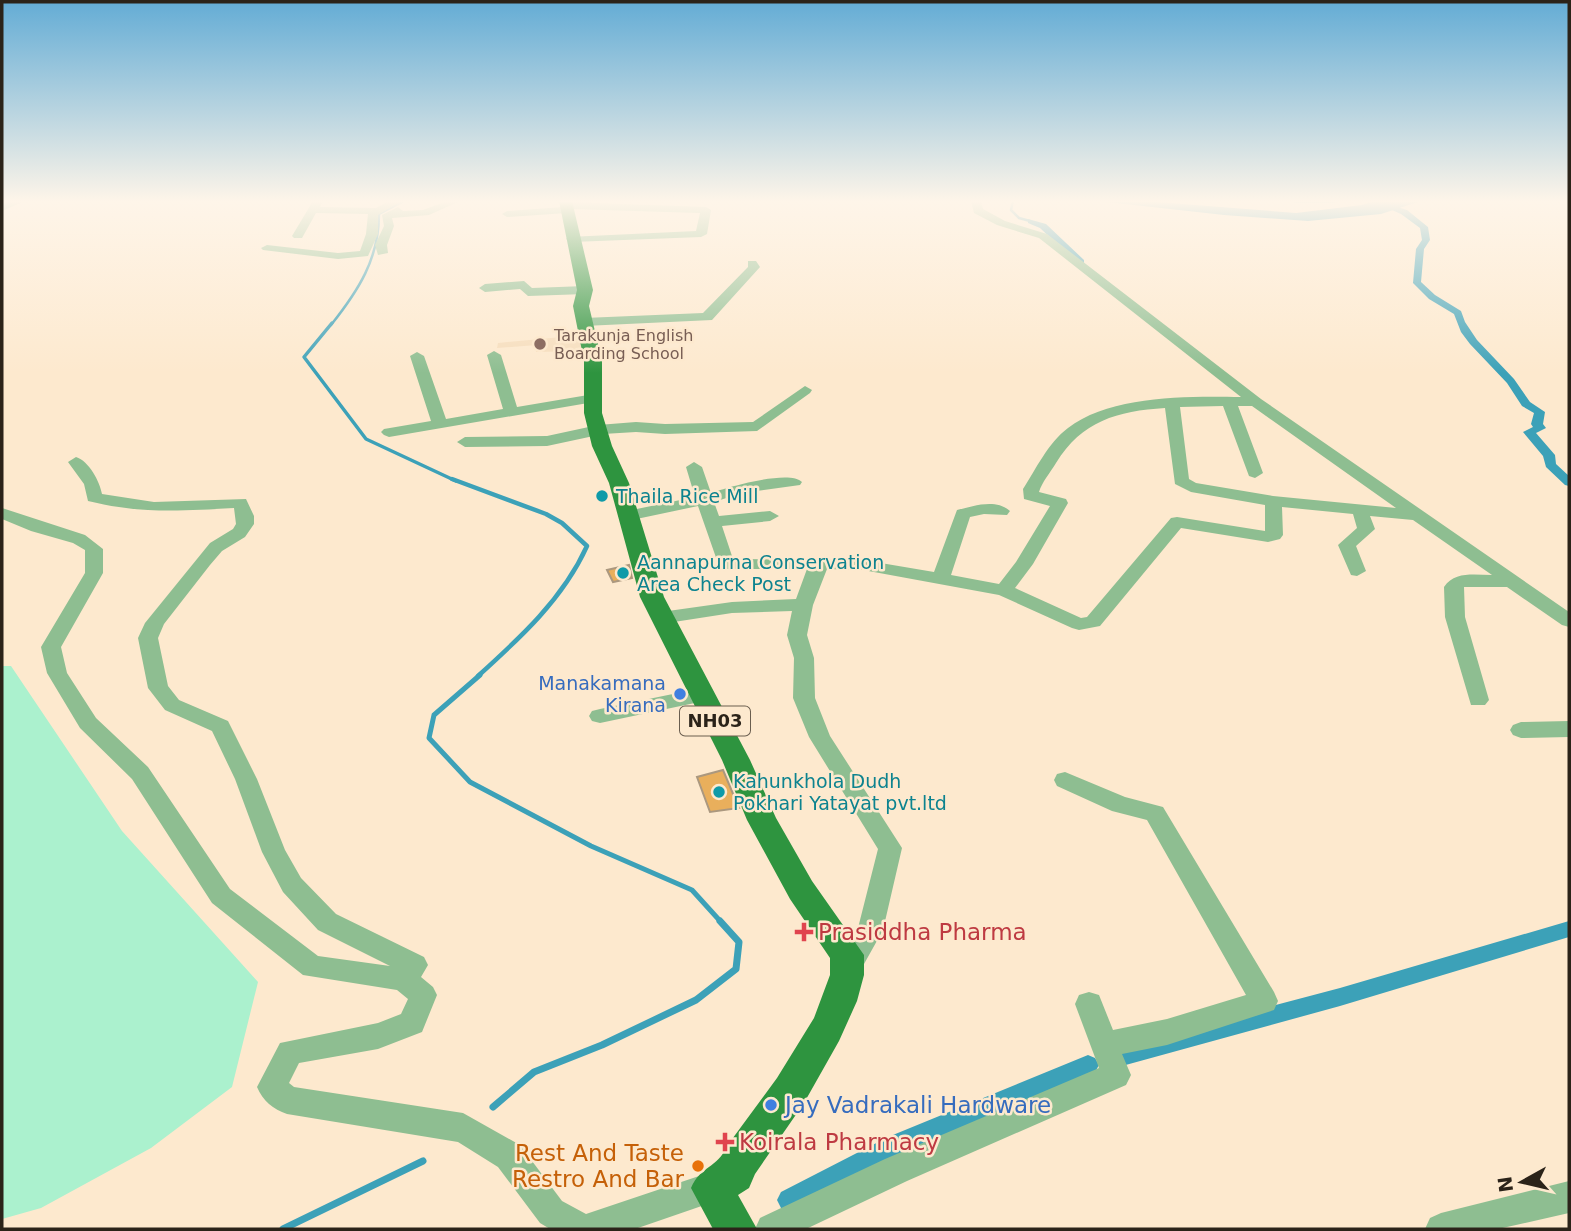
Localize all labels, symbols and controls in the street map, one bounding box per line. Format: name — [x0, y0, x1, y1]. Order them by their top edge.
place label: Tarakunja English Boarding School — [553, 326, 693, 363]
marker: Tarakunja English Boarding School — [532, 336, 548, 352]
place label: Thaila Rice Mill — [615, 485, 758, 507]
marker: Thaila Rice Mill — [594, 488, 610, 504]
place label: Aannapurna Conservation Area Check Post — [637, 551, 884, 595]
marker: Aannapurna Conservation Area Check Post — [615, 565, 631, 581]
place label: Manakamana Kirana — [538, 672, 666, 716]
marker: Manakamana Kirana — [672, 686, 688, 702]
road number: NH03 — [680, 706, 750, 736]
place label: Kahunkhola Dudh Pokhari Yatayat pvt.ltd — [733, 770, 947, 814]
marker: Kahunkhola Dudh Pokhari Yatayat pvt.ltd — [711, 784, 727, 800]
place label: Prasiddha Pharma — [818, 919, 1027, 945]
marker: Prasiddha Pharma — [796, 924, 812, 940]
place label: Jay Vadrakali Hardware — [783, 1092, 1051, 1118]
marker: Jay Vadrakali Hardware — [763, 1097, 779, 1113]
place label: Koirala Pharmacy — [739, 1129, 939, 1155]
marker: Koirala Pharmacy — [717, 1134, 733, 1150]
place label: Rest And Taste Restro And Bar — [512, 1140, 685, 1192]
north arrow — [1487, 1147, 1557, 1217]
marker: Rest And Taste Restro And Bar — [690, 1158, 706, 1174]
text: N — [1493, 1175, 1517, 1194]

